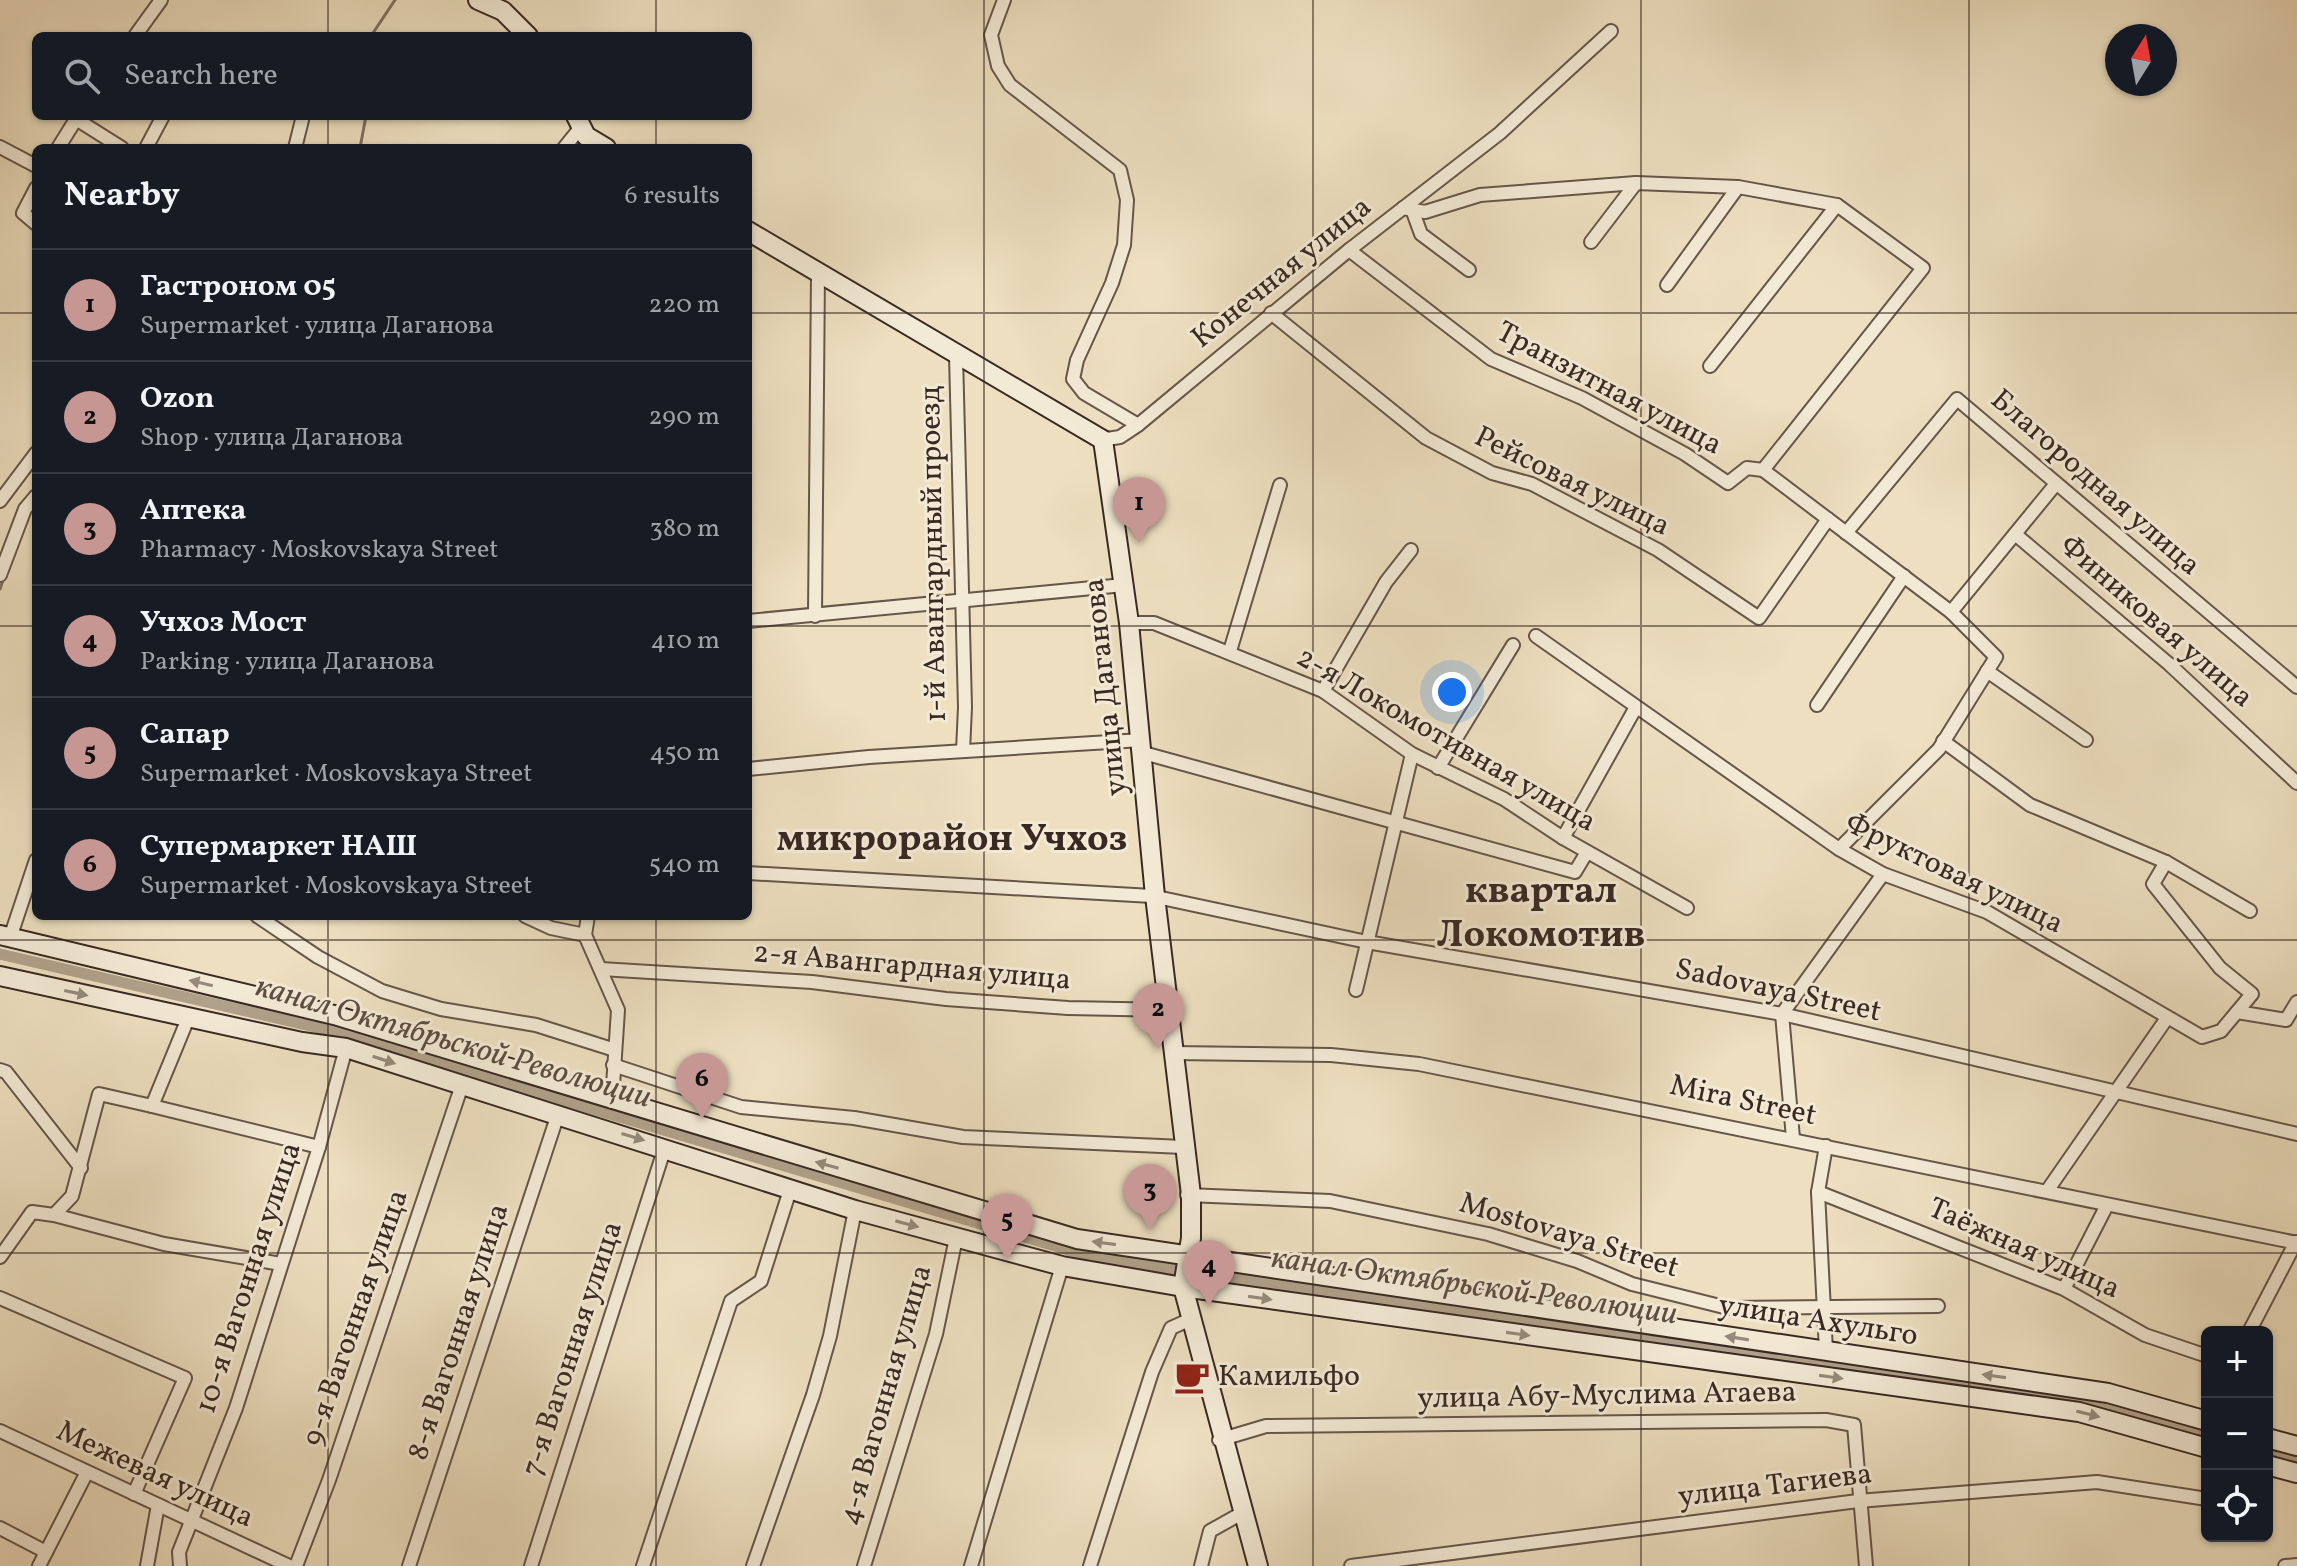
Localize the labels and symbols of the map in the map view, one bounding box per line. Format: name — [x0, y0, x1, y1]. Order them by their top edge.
north arrow — [2105, 24, 2177, 96]
street label: Конечная улица — [1183, 187, 1381, 359]
street label: Транзитная улица — [1489, 312, 1729, 466]
street label: Благородная улица — [1981, 380, 2209, 586]
street label: 1-й Авангардный проезд — [910, 385, 958, 723]
street label: Рейсовая улица — [1467, 416, 1677, 548]
pin: 1 — [1113, 477, 1165, 543]
street label: Финиковая улица — [2050, 526, 2262, 718]
street label: улица Даганова — [1074, 576, 1138, 798]
street label: 2-я Локомотивная улица — [1288, 637, 1604, 843]
your location — [1432, 672, 1472, 712]
street label: Фруктовая улица — [1838, 803, 2070, 945]
district label: микрорайон Учхоз — [777, 814, 1127, 867]
district label: квартал Локомотив — [1437, 866, 1645, 963]
street label: 2-я Авангардная улица — [751, 932, 1073, 1002]
street label: Sadovaya Street — [1671, 949, 1885, 1033]
water label: канал Октябрьской Революции — [250, 965, 656, 1121]
one-way arrow — [189, 977, 214, 989]
pin: 2 — [1132, 983, 1184, 1049]
one-way arrow — [64, 987, 89, 1000]
pin: 6 — [676, 1053, 728, 1119]
one-way arrow — [373, 1055, 397, 1067]
street label: Mira Street — [1666, 1065, 1820, 1137]
one-way arrow — [621, 1131, 645, 1144]
street label: 10-я Вагонная улица — [185, 1137, 313, 1419]
one-way arrow — [815, 1158, 839, 1171]
pin: 3 — [1124, 1164, 1176, 1230]
street label: Mostovaya Street — [1454, 1183, 1684, 1289]
street label: 9-я Вагонная улица — [292, 1184, 420, 1452]
street label: Таёжная улица — [1921, 1188, 2127, 1310]
pin: 5 — [981, 1194, 1033, 1260]
street label: 8-я Вагонная улица — [398, 1198, 520, 1466]
street label: 7-я Вагонная улица — [512, 1216, 634, 1482]
one-way arrow — [895, 1219, 920, 1231]
one-way arrow — [1091, 1236, 1116, 1249]
water label: канал Октябрьской Революции — [1268, 1237, 1680, 1337]
pin: 4 — [1183, 1240, 1235, 1306]
street label: 4-я Вагонная улица — [829, 1260, 943, 1530]
street label: улица Ахульго — [1715, 1285, 1921, 1357]
one-way arrow — [1248, 1292, 1273, 1305]
one-way arrow — [1506, 1328, 1531, 1341]
one-way arrow — [1724, 1331, 1749, 1343]
place label: Камильфо — [1218, 1356, 1360, 1398]
cafe icon: Камильфо — [1173, 1358, 1211, 1396]
one-way arrow — [1981, 1369, 2006, 1382]
one-way arrow — [1819, 1371, 1844, 1384]
street label: улица Абу-Муслима Атаева — [1417, 1372, 1797, 1420]
one-way arrow — [2076, 1409, 2101, 1421]
street label: Межевая улица — [49, 1411, 261, 1539]
street label: улица Тагиева — [1676, 1453, 1874, 1519]

